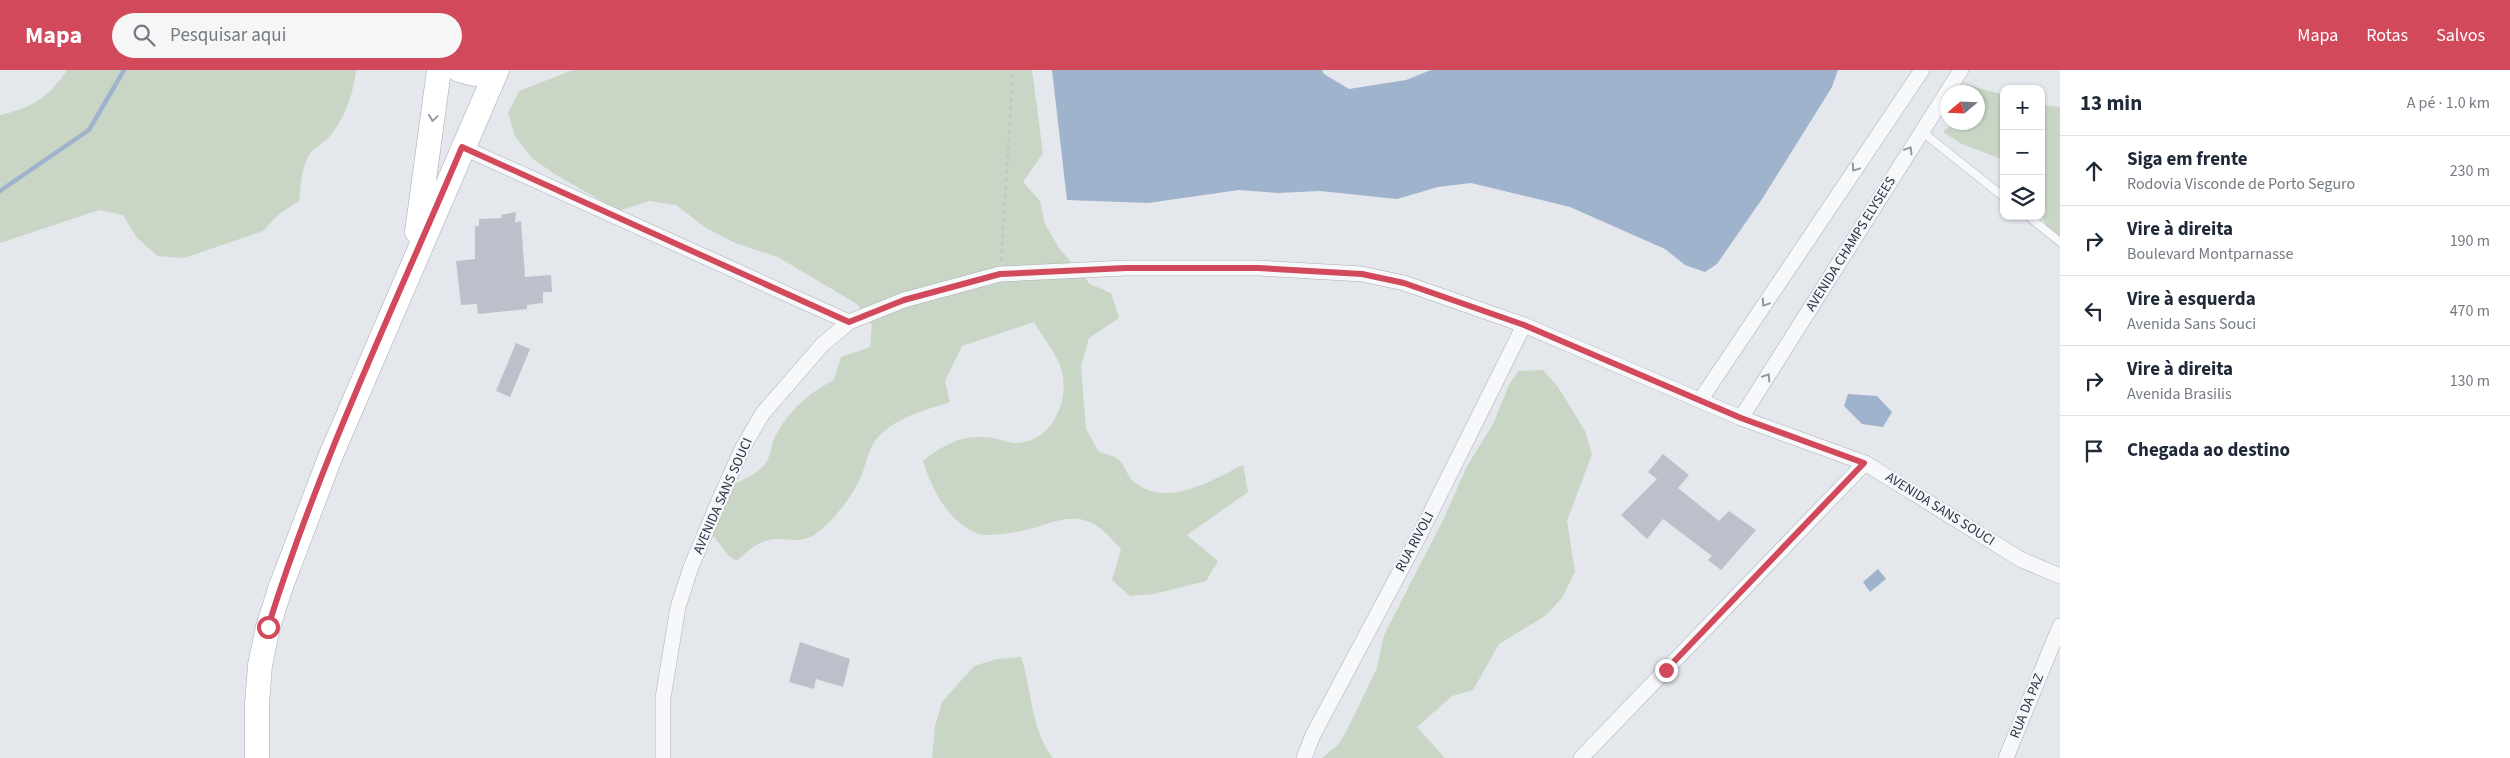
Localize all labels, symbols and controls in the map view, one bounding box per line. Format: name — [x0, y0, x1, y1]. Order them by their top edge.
search box — [112, 13, 462, 58]
text: Mapa — [25, 18, 82, 53]
icon: search — [130, 21, 158, 49]
text: Pesquisar aqui — [170, 22, 286, 49]
text: Mapa — [2297, 23, 2338, 48]
text: Rotas — [2366, 23, 2408, 48]
text: Salvos — [2436, 23, 2485, 48]
north arrow — [1940, 85, 1985, 130]
map controls — [2000, 85, 2045, 220]
button: + — [2000, 85, 2045, 130]
text: 13 min — [2080, 88, 2142, 118]
text: A pé · 1.0 km — [2407, 92, 2490, 114]
one-way arrow — [428, 115, 439, 123]
button: − — [2000, 130, 2045, 175]
text: Siga em frente — [2127, 146, 2248, 173]
one-way arrow — [1903, 147, 1913, 156]
icon: ahead — [2080, 157, 2108, 185]
text: 230 m — [2450, 160, 2490, 182]
one-way arrow — [1852, 162, 1861, 172]
street label: AVENIDA CHAMPS ELYSEES — [1801, 173, 1901, 315]
text: Rodovia Visconde de Porto Seguro — [2127, 173, 2355, 195]
button: layers — [2000, 175, 2045, 220]
text: Vire à direita — [2127, 216, 2233, 243]
icon: right — [2080, 227, 2108, 255]
text: 190 m — [2450, 230, 2490, 252]
text: Boulevard Montparnasse — [2127, 243, 2293, 265]
text: Vire à esquerda — [2127, 286, 2256, 313]
icon: left — [2080, 297, 2108, 325]
one-way arrow — [1762, 298, 1771, 307]
text: 470 m — [2450, 300, 2490, 322]
text: Avenida Sans Souci — [2127, 313, 2256, 335]
text: Vire à direita — [2127, 356, 2233, 383]
icon: right — [2080, 367, 2108, 395]
text: 130 m — [2450, 370, 2490, 392]
one-way arrow — [1761, 373, 1770, 383]
text: Avenida Brasilis — [2127, 383, 2232, 405]
street label: AVENIDA SANS SOUCI — [688, 435, 758, 557]
icon: arrive — [2080, 437, 2108, 465]
text: Chegada ao destino — [2127, 437, 2290, 464]
street label: AVENIDA SANS SOUCI — [1881, 467, 1999, 551]
street label: RUA RIVOLI — [1391, 508, 1439, 576]
route start — [257, 616, 280, 639]
route end — [1655, 659, 1678, 682]
street label: RUA DA PAZ — [2005, 671, 2049, 741]

